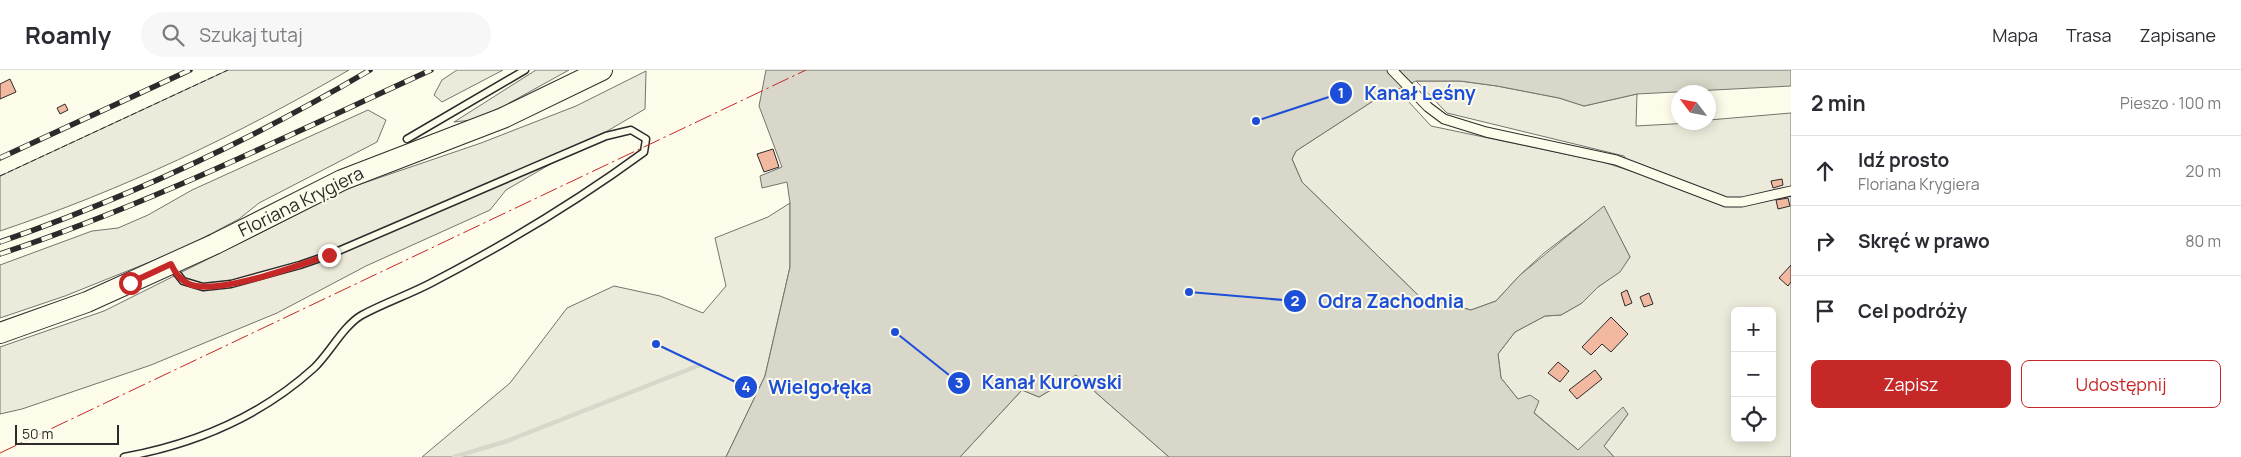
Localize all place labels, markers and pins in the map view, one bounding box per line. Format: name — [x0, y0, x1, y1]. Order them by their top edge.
callout: Kanał Leśny — [1329, 76, 1485, 110]
callout: Odra Zachodnia — [1283, 284, 1474, 318]
callout: Kanał Kurowski — [946, 366, 1132, 400]
callout: Wielgołęka — [734, 370, 882, 404]

